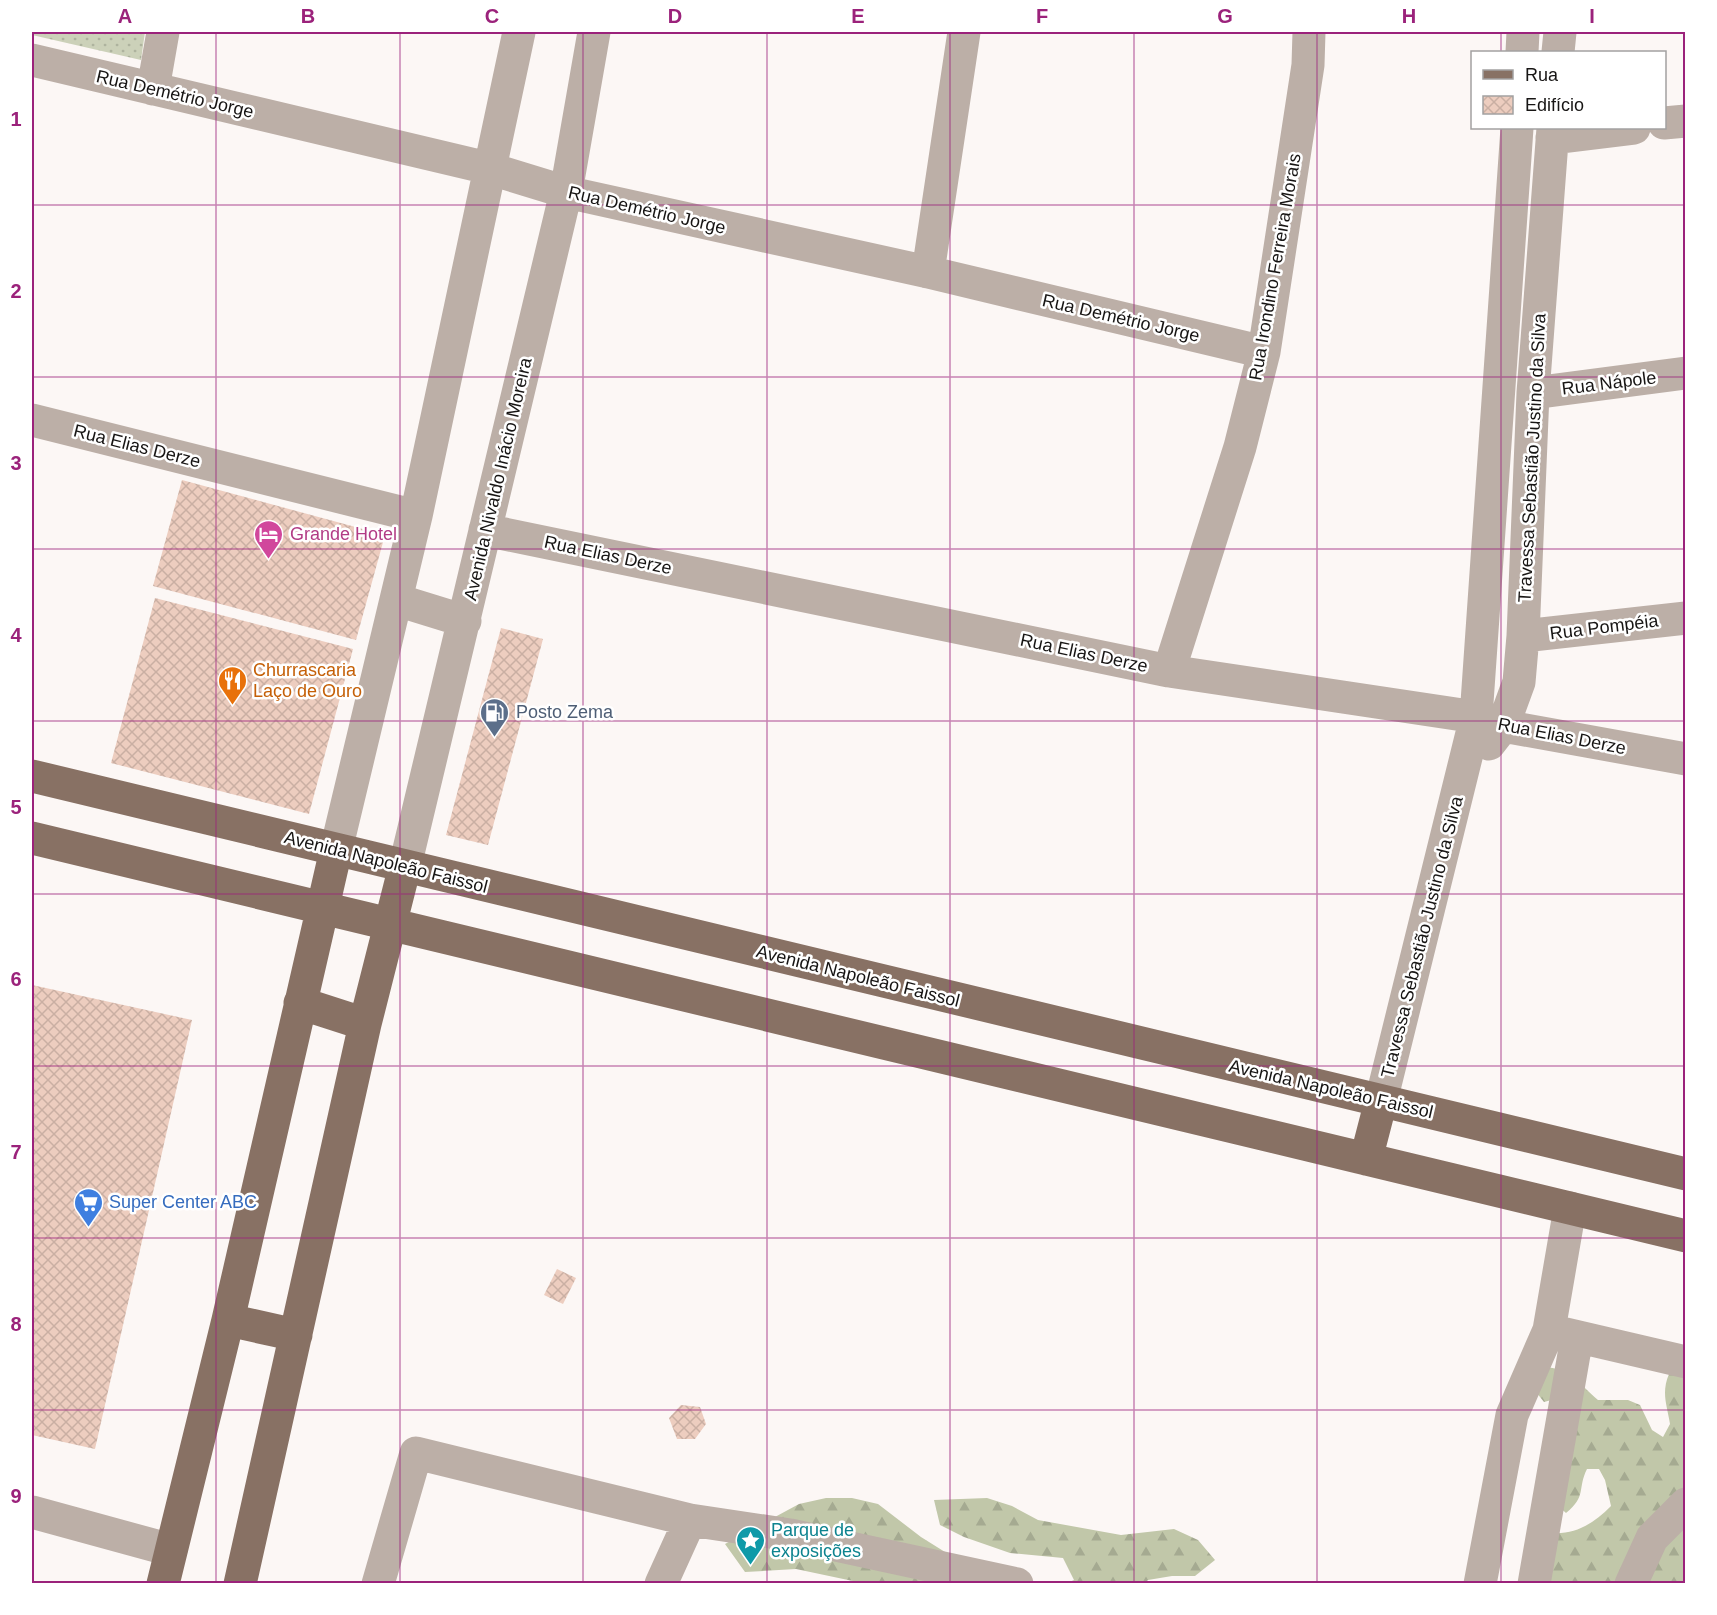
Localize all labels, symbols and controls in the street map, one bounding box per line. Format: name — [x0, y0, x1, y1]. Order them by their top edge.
text: A — [118, 5, 132, 27]
text: B — [301, 5, 315, 27]
text: C — [485, 5, 499, 27]
text: D — [668, 5, 682, 27]
text: E — [851, 5, 865, 27]
text: F — [1036, 5, 1048, 27]
text: G — [1217, 5, 1233, 27]
text: H — [1402, 5, 1416, 27]
text: I — [1589, 5, 1595, 27]
legend — [1471, 51, 1666, 129]
text: Rua — [1525, 65, 1559, 85]
street label: Rua Demétrio Jorge — [94, 66, 256, 122]
text: Edifício — [1525, 95, 1584, 115]
text: 1 — [10, 108, 22, 130]
street label: Rua Irondino Ferreira Morais — [1245, 152, 1305, 382]
street label: Rua Demétrio Jorge — [566, 182, 728, 238]
text: 2 — [10, 280, 22, 302]
street label: Rua Demétrio Jorge — [1040, 290, 1202, 346]
street label: Travessa Sebastião Justino da Silva — [1514, 312, 1550, 603]
street label: Avenida Nivaldo Inácio Moreira — [460, 355, 536, 602]
street label: Rua Nápole — [1561, 367, 1657, 399]
street label: Rua Elias Derze — [71, 421, 203, 471]
text: 3 — [10, 452, 22, 474]
hotel icon: Grande Hotel — [253, 518, 285, 560]
place label: Grande Hotel — [290, 524, 397, 544]
street label: Rua Elias Derze — [542, 532, 674, 578]
street label: Rua Pompéia — [1549, 610, 1660, 644]
text: 4 — [10, 624, 22, 646]
street label: Rua Elias Derze — [1018, 630, 1150, 676]
place label: Churrascaria Laço de Ouro — [253, 660, 362, 701]
restaurant icon: Churrascaria Laço de Ouro — [216, 664, 248, 706]
fuel station icon: Posto Zema — [479, 696, 511, 738]
place label: Posto Zema — [516, 702, 614, 722]
street label: Rua Elias Derze — [1496, 714, 1628, 758]
street label: Travessa Sebastião Justino da Silva — [1377, 793, 1467, 1080]
text: 5 — [10, 796, 22, 818]
street label: Avenida Napoleão Faissol — [282, 827, 490, 897]
street label: Avenida Napoleão Faissol — [754, 941, 962, 1011]
text: 6 — [10, 968, 22, 990]
street label: Avenida Napoleão Faissol — [1227, 1056, 1435, 1122]
text: 7 — [10, 1141, 22, 1163]
supermarket icon: Super Center ABC — [72, 1186, 104, 1228]
place label: Super Center ABC — [109, 1192, 257, 1212]
text: 8 — [10, 1313, 22, 1335]
text: 9 — [10, 1485, 22, 1507]
place label: Parque de exposições — [771, 1520, 861, 1561]
place icon: Parque de exposições — [734, 1524, 766, 1566]

